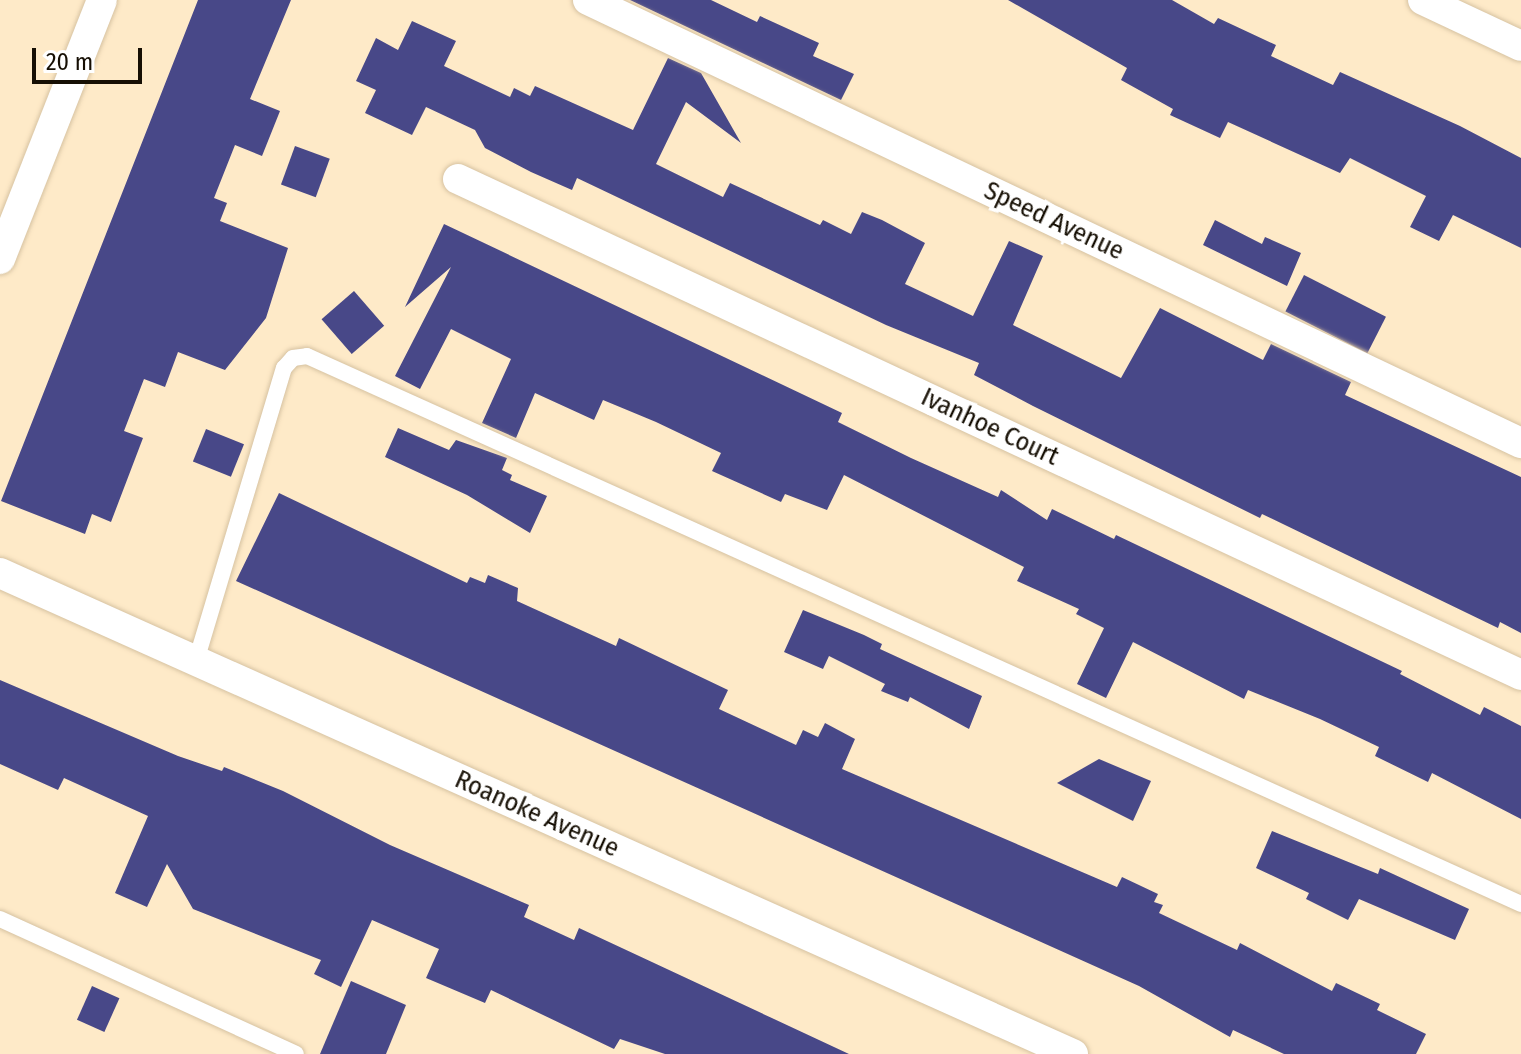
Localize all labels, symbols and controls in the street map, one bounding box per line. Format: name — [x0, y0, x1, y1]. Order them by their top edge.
scale bar — [36, 32, 146, 82]
text: 20 m — [46, 48, 93, 76]
street label: Speed Avenue — [979, 175, 1129, 267]
street label: Ivanhoe Court — [916, 382, 1064, 472]
street label: Roanoke Avenue — [450, 764, 624, 864]

